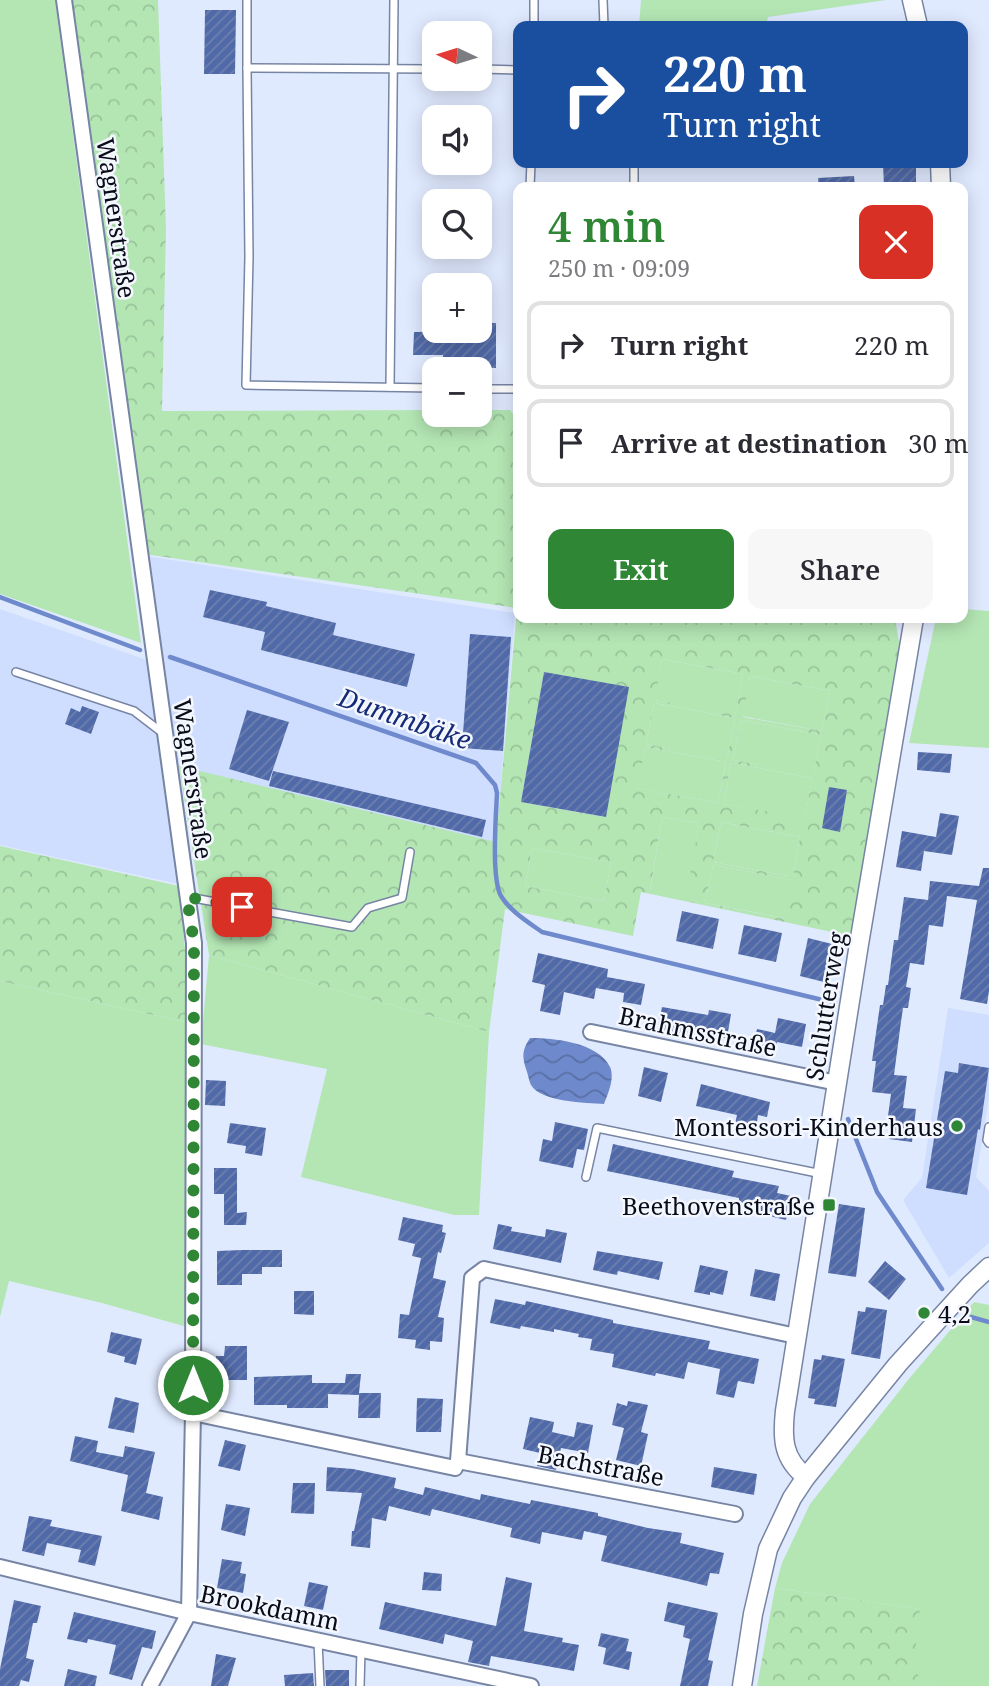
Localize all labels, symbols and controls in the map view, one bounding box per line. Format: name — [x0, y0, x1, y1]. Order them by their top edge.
north arrow — [422, 21, 492, 91]
map controls — [422, 21, 492, 427]
text: 220 m — [663, 40, 807, 106]
icon: right — [548, 49, 639, 140]
text: Turn right — [663, 103, 821, 146]
button: sound — [422, 105, 492, 175]
street label: Wagnerstraße — [89, 136, 145, 300]
button: search — [422, 189, 492, 259]
text: 4 min — [548, 197, 665, 254]
button: close — [859, 205, 933, 279]
text: 250 m · 09:09 — [548, 252, 690, 284]
button: + — [422, 273, 492, 343]
icon: right — [552, 326, 590, 364]
text: Turn right — [611, 327, 748, 363]
text: 220 m — [854, 327, 929, 363]
button: − — [422, 357, 492, 427]
icon: arrive — [552, 424, 590, 462]
text: Arrive at destination — [611, 425, 887, 461]
text: 30 m — [908, 425, 968, 461]
button: Exit — [548, 529, 734, 609]
button: Share — [748, 529, 933, 609]
water label: Dummbäke — [333, 678, 476, 758]
street label: Wagnerstraße — [166, 697, 222, 861]
pin — [212, 877, 272, 937]
icon: arrive — [223, 888, 261, 926]
street label: Schlutterweg — [797, 929, 853, 1083]
street label: Brahmsstraße — [616, 998, 780, 1064]
place label: Montessori-Kinderhaus — [674, 1110, 943, 1143]
marker: Montessori-Kinderhaus — [949, 1118, 965, 1134]
place label: Beethovenstraße — [622, 1189, 815, 1222]
marker: Beethovenstraße — [821, 1197, 837, 1213]
place label: 4,2 — [938, 1297, 971, 1330]
marker: 4,2 — [916, 1305, 932, 1321]
position arrow — [156, 1348, 230, 1422]
street label: Bachstraße — [535, 1437, 667, 1493]
street label: Brookdamm — [197, 1576, 343, 1638]

